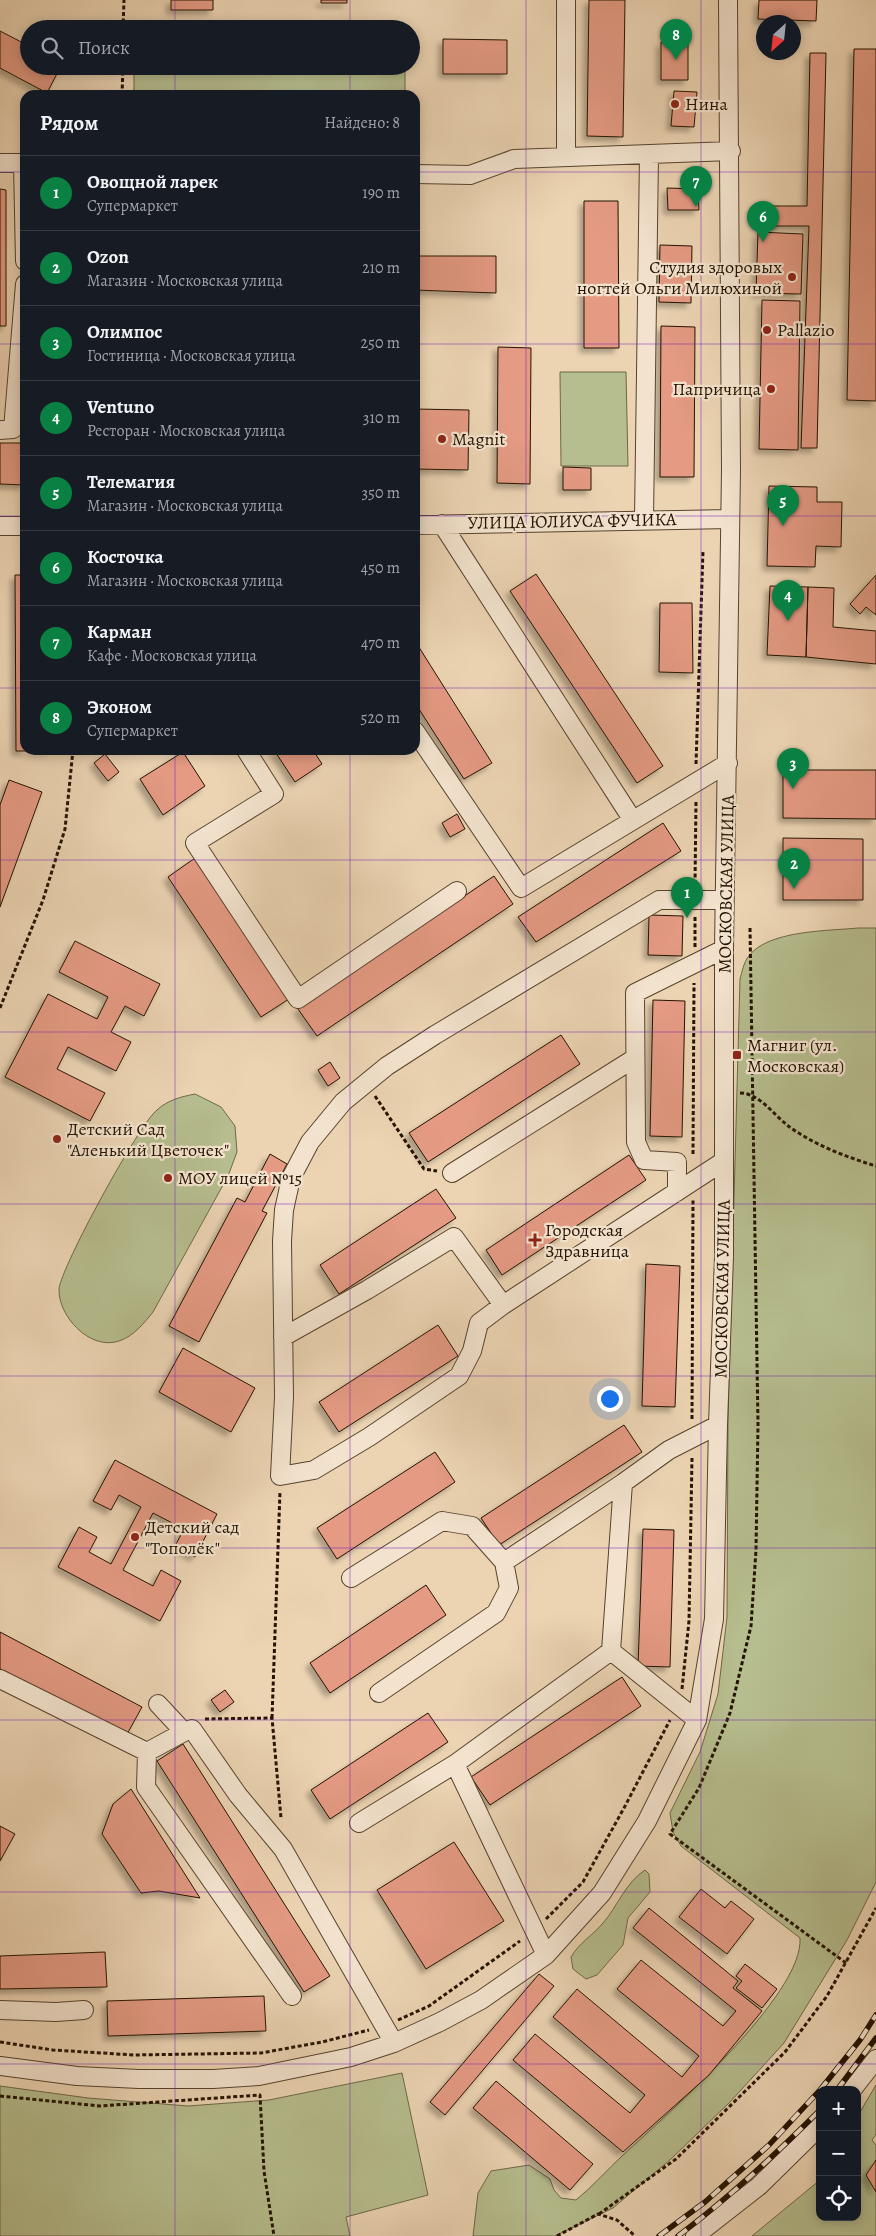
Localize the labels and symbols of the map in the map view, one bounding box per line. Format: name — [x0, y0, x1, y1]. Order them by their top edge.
north arrow — [756, 15, 801, 60]
pin: 8 — [660, 19, 692, 60]
place label: Нина — [685, 92, 728, 116]
marker: Нина — [669, 98, 681, 110]
pin: 7 — [680, 166, 712, 207]
pin: 6 — [747, 201, 779, 242]
place label: Студия здоровых ногтей Ольги Милюхиной — [577, 255, 782, 300]
marker: Студия здоровых ногтей Ольги Милюхиной — [786, 271, 798, 283]
place label: Pallazio — [777, 318, 834, 342]
marker: Pallazio — [761, 324, 773, 336]
place label: Папричица — [673, 377, 762, 401]
marker: Папричица — [765, 383, 777, 395]
place label: Magnit — [452, 427, 505, 451]
marker: Magnit — [436, 433, 448, 445]
pin: 5 — [767, 485, 799, 526]
street label: УЛИЦА ЮЛИУСА ФУЧИКА — [467, 507, 677, 535]
pin: 4 — [772, 580, 804, 621]
pin: 3 — [777, 748, 809, 789]
street label: МОСКОВСКАЯ УЛИЦА — [712, 794, 740, 974]
pin: 2 — [778, 848, 810, 889]
pin: 1 — [671, 877, 703, 918]
place label: Магниг (ул. Московская) — [747, 1033, 844, 1078]
marker: Магниг (ул. Московская) — [731, 1049, 743, 1061]
place label: Детский Сад "Аленький Цветочек" — [67, 1117, 230, 1162]
marker: Детский Сад "Аленький Цветочек" — [51, 1133, 63, 1145]
place label: МОУ лицей №15 — [178, 1166, 302, 1190]
marker: МОУ лицей №15 — [162, 1172, 174, 1184]
street label: МОСКОВСКАЯ УЛИЦА — [708, 1199, 736, 1379]
place label: Городская Здравница — [545, 1218, 630, 1263]
marker: Городская Здравница — [529, 1234, 541, 1246]
your location — [597, 1386, 623, 1412]
place label: Детский сад "Тополёк" — [145, 1515, 239, 1560]
marker: Детский сад "Тополёк" — [129, 1531, 141, 1543]

